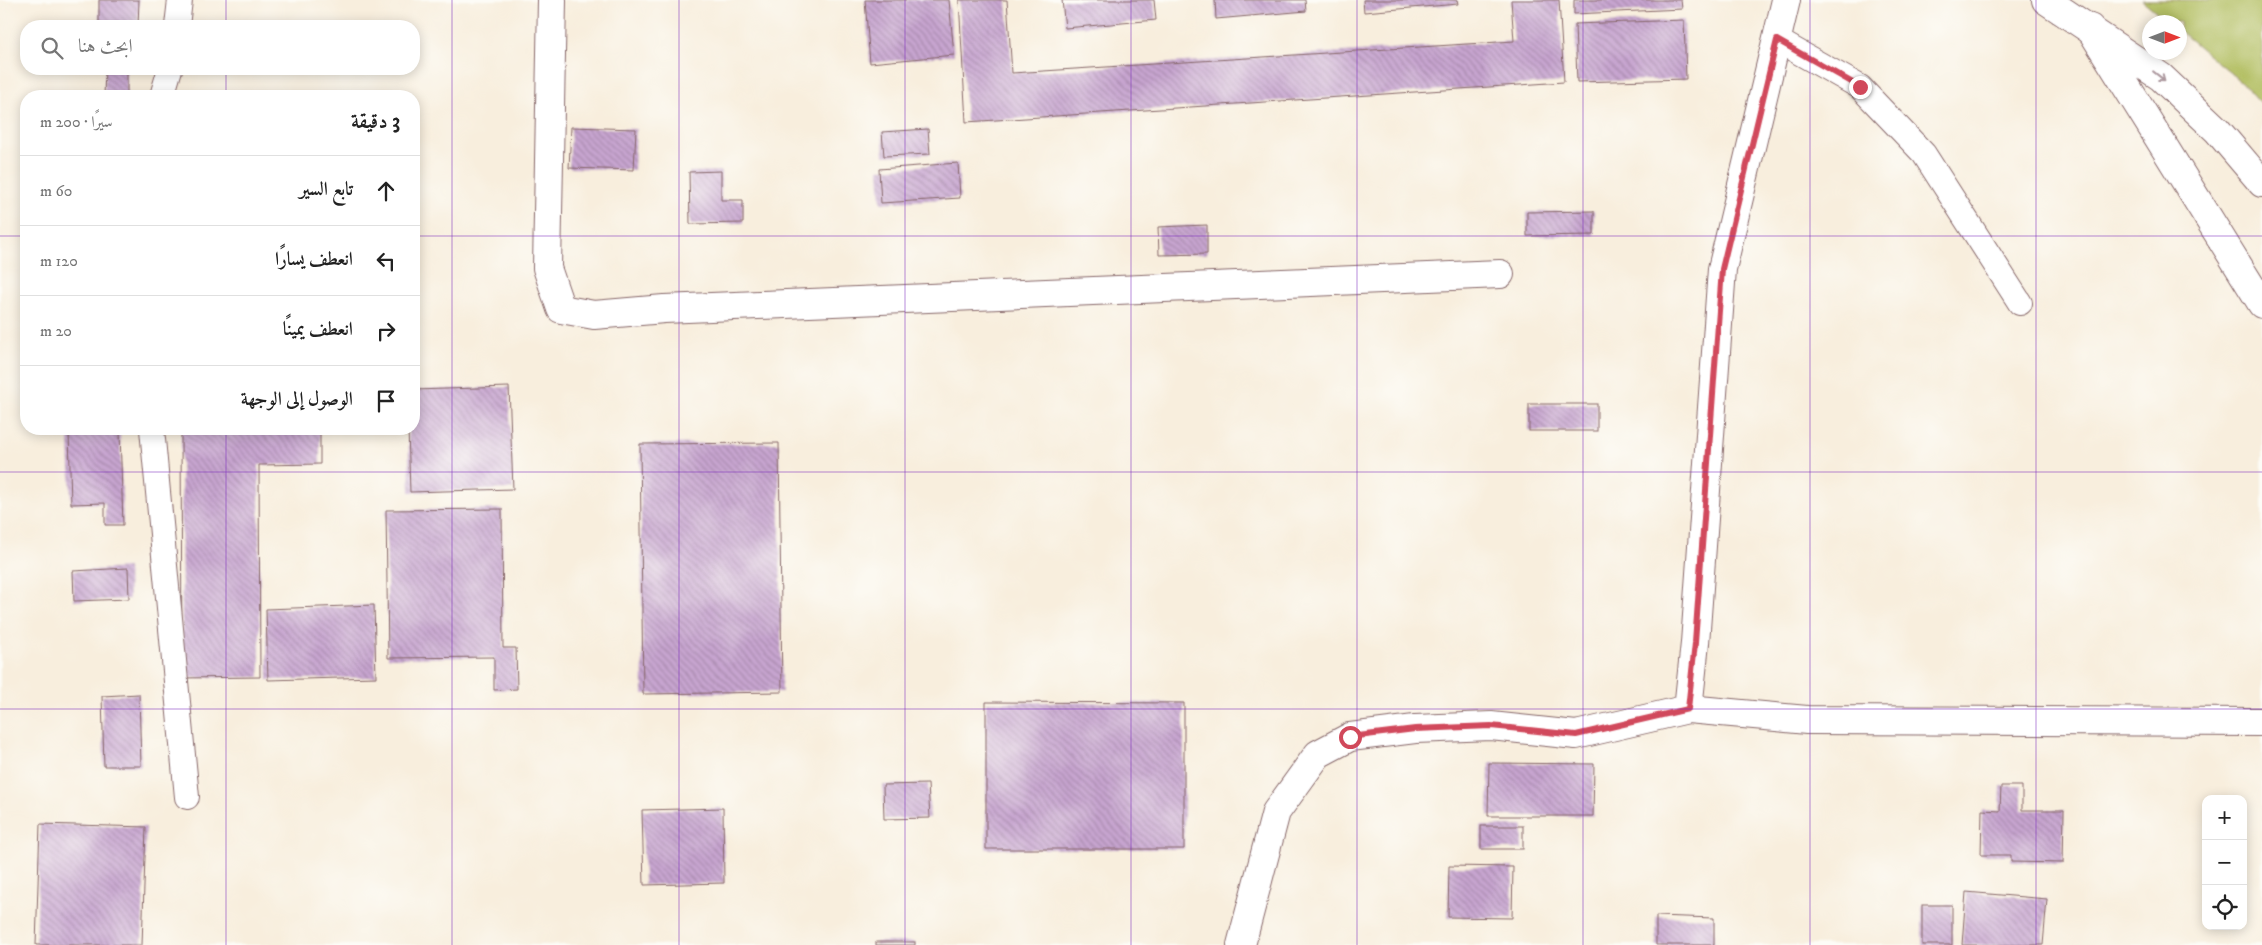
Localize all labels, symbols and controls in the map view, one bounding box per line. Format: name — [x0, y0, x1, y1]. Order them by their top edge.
north arrow — [2142, 15, 2187, 60]
search box — [20, 20, 420, 75]
icon: search — [38, 34, 66, 62]
text: ابحث هنا — [78, 35, 133, 58]
one-way arrow — [2152, 71, 2165, 82]
route end — [1849, 76, 1872, 99]
text: 3 دقيقة — [351, 109, 400, 135]
text: سيرًا · 200 m — [40, 112, 113, 132]
icon: ahead — [372, 177, 400, 205]
text: تابع السير — [299, 178, 353, 201]
text: 60 m — [40, 181, 72, 201]
icon: left — [372, 247, 400, 275]
text: انعطف يسارًا — [275, 248, 353, 271]
text: 120 m — [40, 251, 78, 271]
icon: right — [372, 317, 400, 345]
text: انعطف يمينًا — [283, 318, 353, 341]
text: 20 m — [40, 321, 72, 341]
icon: arrive — [372, 387, 400, 415]
text: الوصول إلى الوجهة — [241, 388, 353, 411]
route start — [1339, 726, 1362, 749]
map controls — [2202, 795, 2247, 930]
button: + — [2202, 795, 2247, 840]
button: − — [2202, 840, 2247, 885]
button: locate — [2202, 885, 2247, 930]

